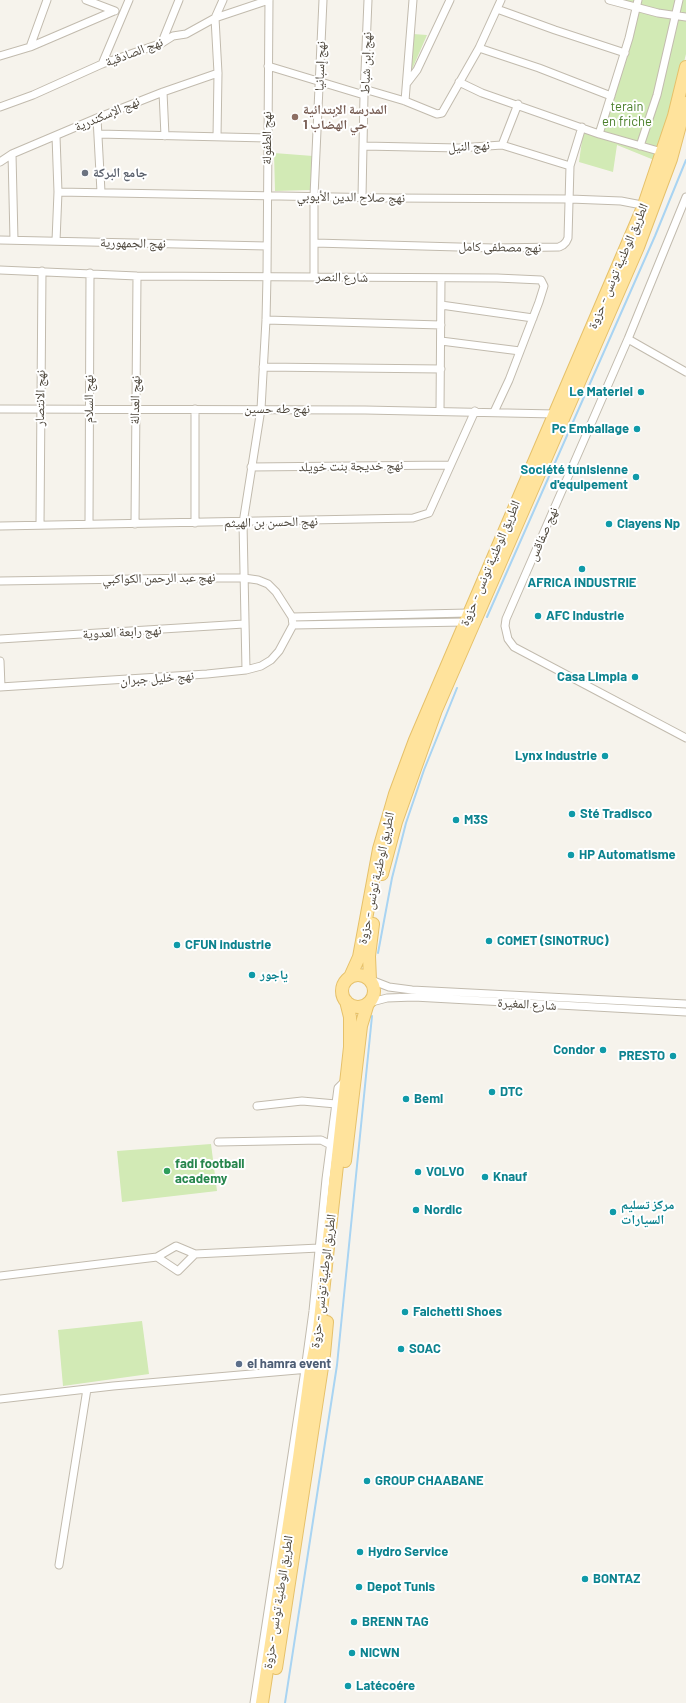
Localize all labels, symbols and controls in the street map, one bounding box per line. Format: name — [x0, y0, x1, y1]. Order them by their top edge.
street label: نهج إبن شباط — [357, 32, 375, 94]
street label: نهج الصادقية — [103, 34, 165, 70]
street label: نهج إسبانيا — [311, 41, 329, 91]
street label: نهج الإسكندرية — [72, 93, 142, 135]
park label: terain en friche — [602, 99, 652, 130]
place label: المدرسة الإبتدائية حي الهضاب 1 — [303, 102, 387, 133]
street label: نهج الطفولة — [259, 111, 275, 165]
marker: المدرسة الإبتدائية حي الهضاب 1 — [290, 112, 300, 122]
street label: نهج النيل — [448, 137, 490, 155]
place label: جامع البركة — [93, 165, 147, 181]
marker: جامع البركة — [80, 168, 90, 178]
street label: نهج صلاح الدين الأيوبي — [297, 188, 405, 206]
street label: الطريق الوطنية تونس - حزوة — [585, 201, 651, 331]
street label: نهج الجمهورية — [100, 235, 166, 251]
street label: نهج مصطفى كامل — [458, 238, 542, 256]
street label: شارع النصر — [316, 269, 368, 285]
street label: نهج الانتصار — [32, 370, 48, 426]
street label: نهج السلام — [81, 375, 97, 423]
street label: نهج العدالة — [127, 375, 143, 425]
place label: Le Materiel — [569, 384, 633, 400]
marker: Le Materiel — [636, 387, 646, 397]
street label: نهج طه حسين — [244, 401, 310, 417]
place label: Pc Emballage — [552, 421, 629, 437]
marker: Pc Emballage — [632, 424, 642, 434]
street label: نهج خديجة بنت خويلد — [299, 457, 403, 475]
place label: Société tunisienne d'equipement — [521, 462, 628, 493]
marker: Société tunisienne d'equipement — [631, 472, 641, 482]
street label: الطريق الوطنية تونس - حزوة — [457, 498, 523, 628]
street label: نهج صفاقس — [525, 505, 561, 563]
street label: نهج الحسن بن الهيثم — [224, 513, 318, 531]
place label: Clayens Np — [617, 516, 680, 532]
marker: Clayens Np — [604, 519, 614, 529]
marker: AFRICA INDUSTRIE — [577, 564, 587, 574]
street label: نهج عبد الرحمن الكواكبي — [102, 569, 216, 587]
place label: AFRICA INDUSTRIE — [528, 575, 636, 591]
place label: AFC Industrie — [546, 608, 624, 624]
marker: AFC Industrie — [533, 611, 543, 621]
street label: نهج رابعة العدوية — [82, 622, 162, 642]
street label: نهج خليل جبران — [119, 668, 195, 688]
place label: Casa Limpia — [557, 669, 627, 685]
marker: Casa Limpia — [630, 672, 640, 682]
place label: Lynx Industrie — [515, 748, 597, 764]
marker: Lynx Industrie — [600, 751, 610, 761]
place label: Sté Tradisco — [580, 806, 652, 822]
marker: Sté Tradisco — [567, 809, 577, 819]
street label: الطريق الوطنية تونس - حزوة — [354, 810, 398, 946]
place label: M3S — [464, 812, 488, 828]
marker: M3S — [451, 815, 461, 825]
place label: HP Automatisme — [579, 847, 676, 863]
marker: HP Automatisme — [566, 850, 576, 860]
place label: COMET (SINOTRUC) — [497, 933, 608, 949]
marker: COMET (SINOTRUC) — [484, 936, 494, 946]
place label: CFUN industrie — [185, 937, 271, 953]
marker: CFUN industrie — [172, 940, 182, 950]
place label: ياجور — [260, 967, 288, 983]
marker: ياجور — [247, 970, 257, 980]
street label: شارع المغيرة — [497, 995, 557, 1013]
place label: Condor — [553, 1042, 595, 1058]
marker: Condor — [598, 1045, 608, 1055]
place label: PRESTO — [619, 1048, 665, 1064]
marker: PRESTO — [668, 1051, 678, 1061]
place label: DTC — [500, 1084, 523, 1100]
marker: DTC — [487, 1087, 497, 1097]
place label: Beml — [414, 1091, 443, 1107]
marker: Beml — [401, 1094, 411, 1104]
place label: fadi football academy — [175, 1156, 245, 1187]
place label: VOLVO — [426, 1164, 464, 1180]
marker: fadi football academy — [162, 1166, 172, 1176]
marker: VOLVO — [413, 1167, 423, 1177]
place label: Knauf — [493, 1169, 527, 1185]
marker: Knauf — [480, 1172, 490, 1182]
place label: مركز تسليم السيارات — [621, 1197, 674, 1228]
place label: Nordic — [424, 1202, 462, 1218]
marker: Nordic — [411, 1205, 421, 1215]
marker: مركز تسليم السيارات — [608, 1207, 618, 1217]
street label: الطريق الوطنية تونس - حزوة — [307, 1213, 339, 1349]
place label: Falchetti Shoes — [413, 1304, 502, 1320]
marker: Falchetti Shoes — [400, 1307, 410, 1317]
place label: SOAC — [409, 1341, 441, 1357]
marker: SOAC — [396, 1344, 406, 1354]
place label: el hamra event — [247, 1356, 331, 1372]
marker: el hamra event — [234, 1359, 244, 1369]
place label: GROUP CHAABANE — [375, 1473, 484, 1489]
marker: GROUP CHAABANE — [362, 1476, 372, 1486]
street label: الطريق الوطنية تونس - حزوة — [260, 1534, 296, 1670]
place label: Hydro Service — [368, 1544, 448, 1560]
marker: Hydro Service — [355, 1547, 365, 1557]
place label: BONTAZ — [593, 1571, 641, 1587]
marker: BONTAZ — [580, 1574, 590, 1584]
place label: Depot Tunis — [367, 1579, 435, 1595]
marker: Depot Tunis — [354, 1582, 364, 1592]
place label: BRENN TAG — [362, 1614, 429, 1630]
marker: BRENN TAG — [349, 1617, 359, 1627]
place label: NICWN — [360, 1645, 400, 1661]
marker: NICWN — [347, 1648, 357, 1658]
place label: Latécoére — [356, 1678, 415, 1694]
marker: Latécoére — [343, 1681, 353, 1691]

